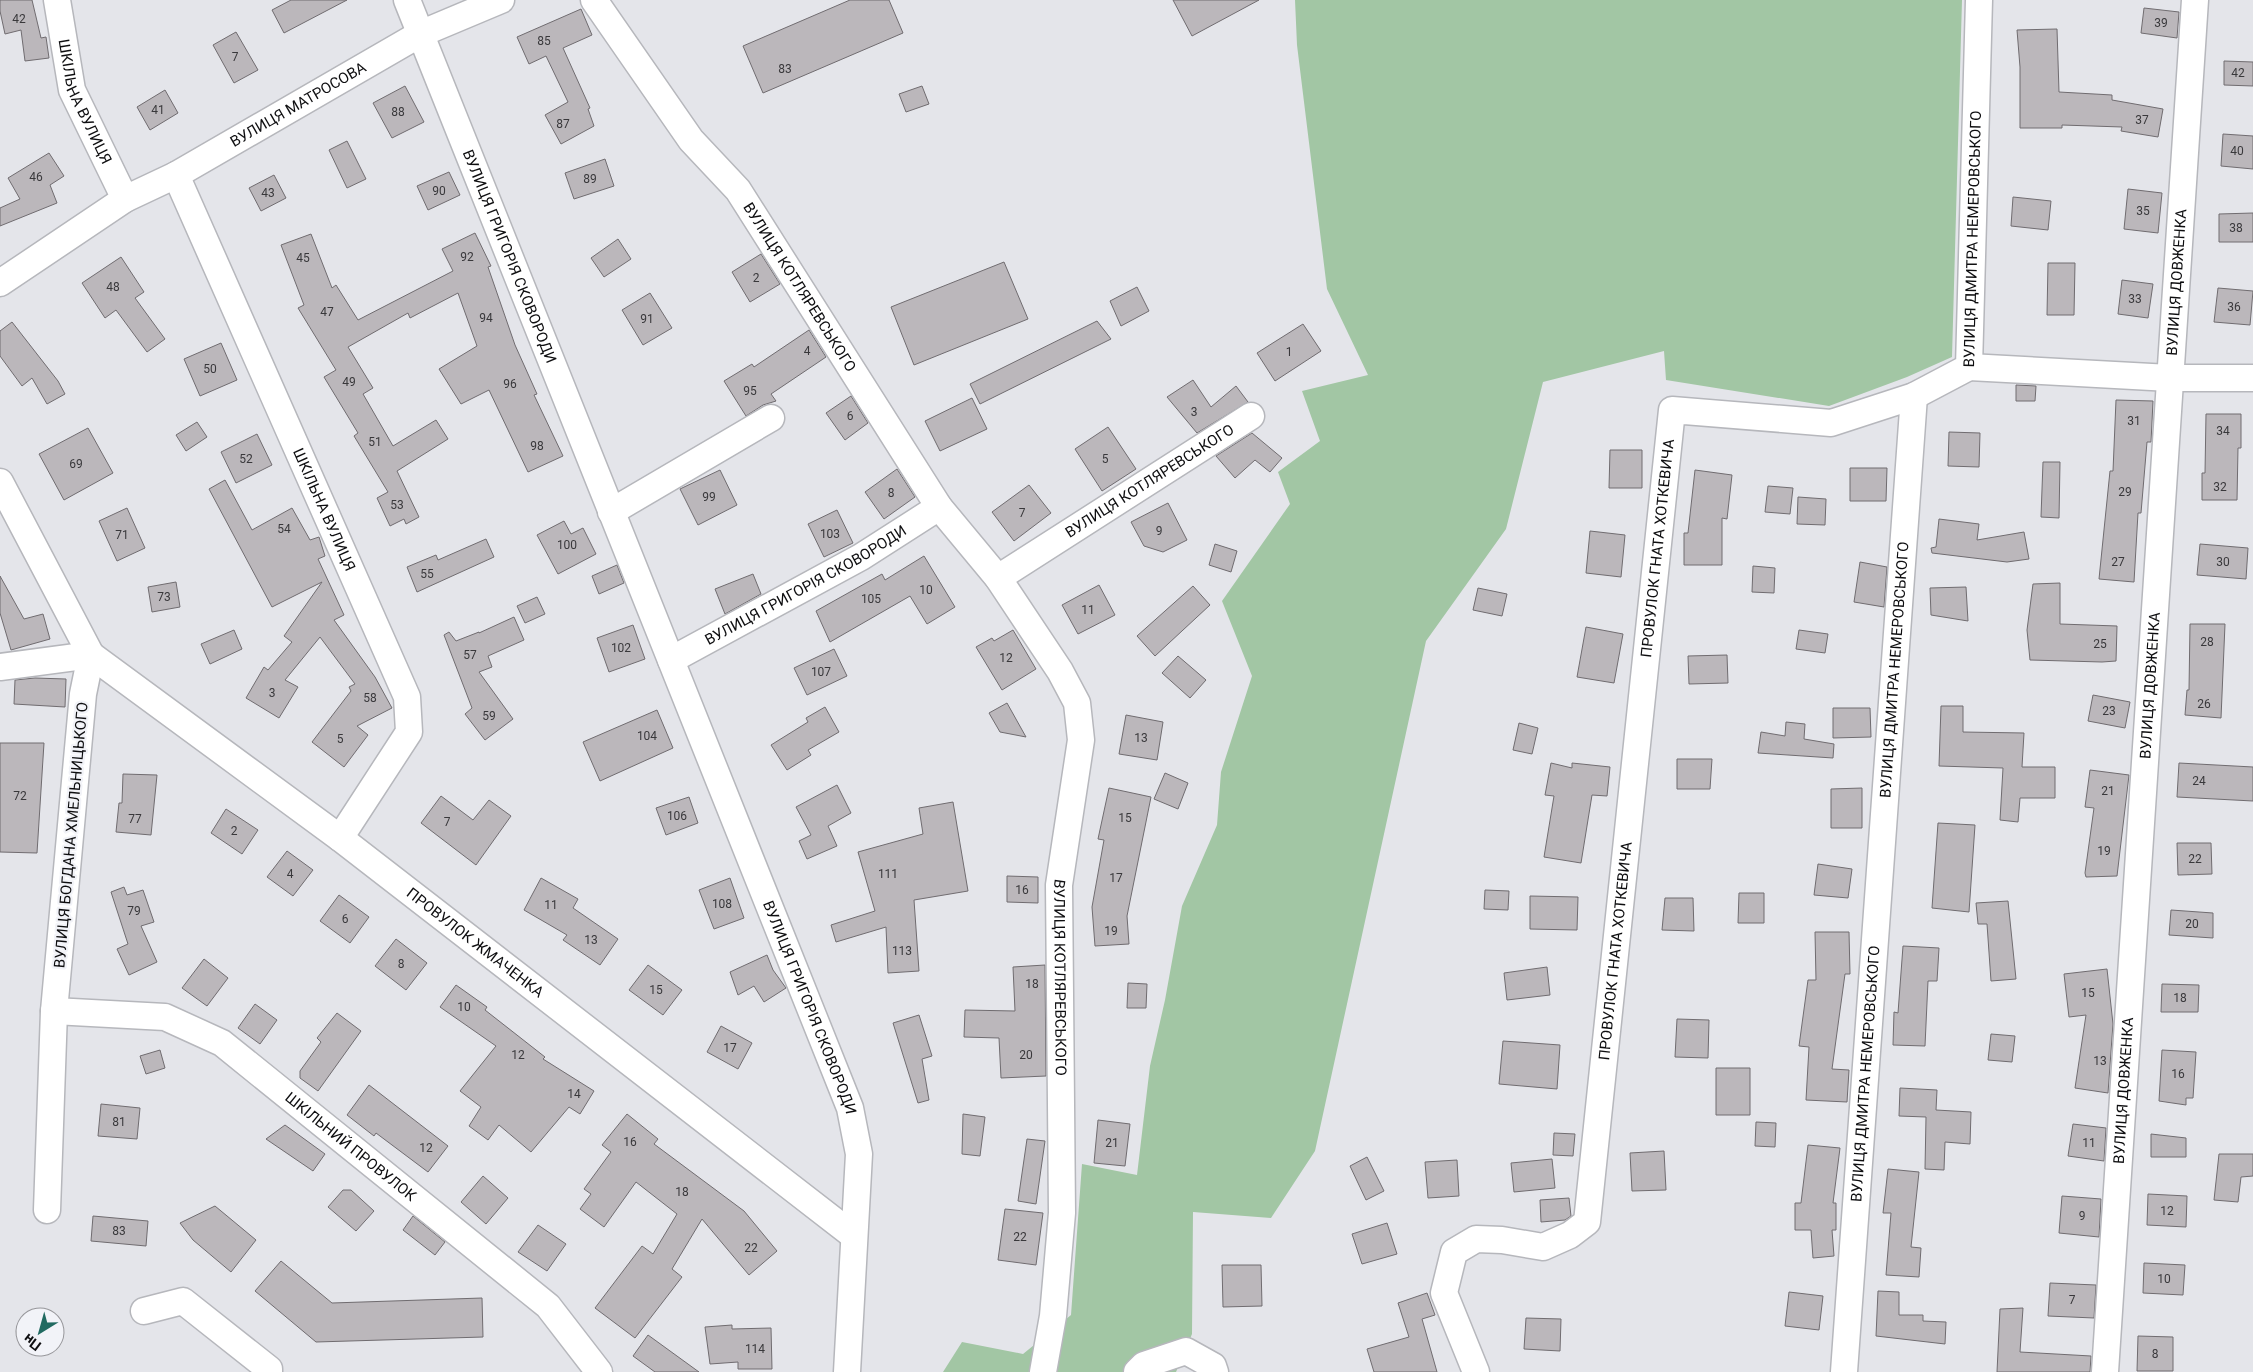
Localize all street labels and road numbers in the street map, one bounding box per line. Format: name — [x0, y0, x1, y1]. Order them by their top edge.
street label: ШКІЛЬНА ВУЛИЦЯ — [55, 38, 116, 167]
street label: ВУЛИЦЯ МАТРОСОВА — [227, 58, 369, 151]
street label: ВУЛИЦЯ ДМИТРА НЕМЕРОВСЬКОГО — [1960, 110, 1985, 368]
street label: ВУЛИЦЯ ГРИГОРІЯ СКОВОРОДИ — [459, 147, 560, 366]
street label: ВУЛИЦЯ КОТЛЯРЕВСЬКОГО — [739, 199, 860, 375]
street label: ВУЛИЦЯ ДОВЖЕНКА — [2163, 208, 2190, 356]
street label: ВУЛИЦЯ КОТЛЯРЕВСЬКОГО — [1062, 420, 1237, 542]
street label: ПРОВУЛОК ГНАТА ХОТКЕВИЧА — [1637, 438, 1678, 658]
street label: ШКІЛЬНА ВУЛИЦЯ — [289, 445, 359, 574]
street label: ВУЛИЦЯ ГРИГОРІЯ СКОВОРОДИ — [702, 521, 910, 649]
street label: ВУЛИЦЯ ДМИТРА НЕМЕРОВСЬКОГО — [1876, 541, 1913, 799]
street label: ВУЛИЦЯ ДОВЖЕНКА — [2136, 611, 2164, 759]
street label: ВУЛИЦЯ БОГДАНА ХМЕЛЬНИЦЬКОГО — [50, 701, 92, 969]
street label: ПРОВУЛОК ГНАТА ХОТКЕВИЧА — [1595, 841, 1636, 1061]
street label: ВУЛИЦЯ КОТЛЯРЕВСЬКОГО — [1050, 878, 1070, 1076]
street label: ПРОВУЛОК ЖМАЧЕНКА — [403, 884, 547, 1001]
street label: ВУЛИЦЯ ГРИГОРІЯ СКОВОРОДИ — [759, 898, 860, 1115]
street label: ВУЛИЦЯ ДМИТРА НЕМЕРОВСЬКОГО — [1847, 945, 1884, 1203]
street label: ВУЛИЦЯ ДОВЖЕНКА — [2110, 1016, 2137, 1165]
street label: ШКІЛЬНИЙ ПРОВУЛОК — [281, 1088, 420, 1205]

